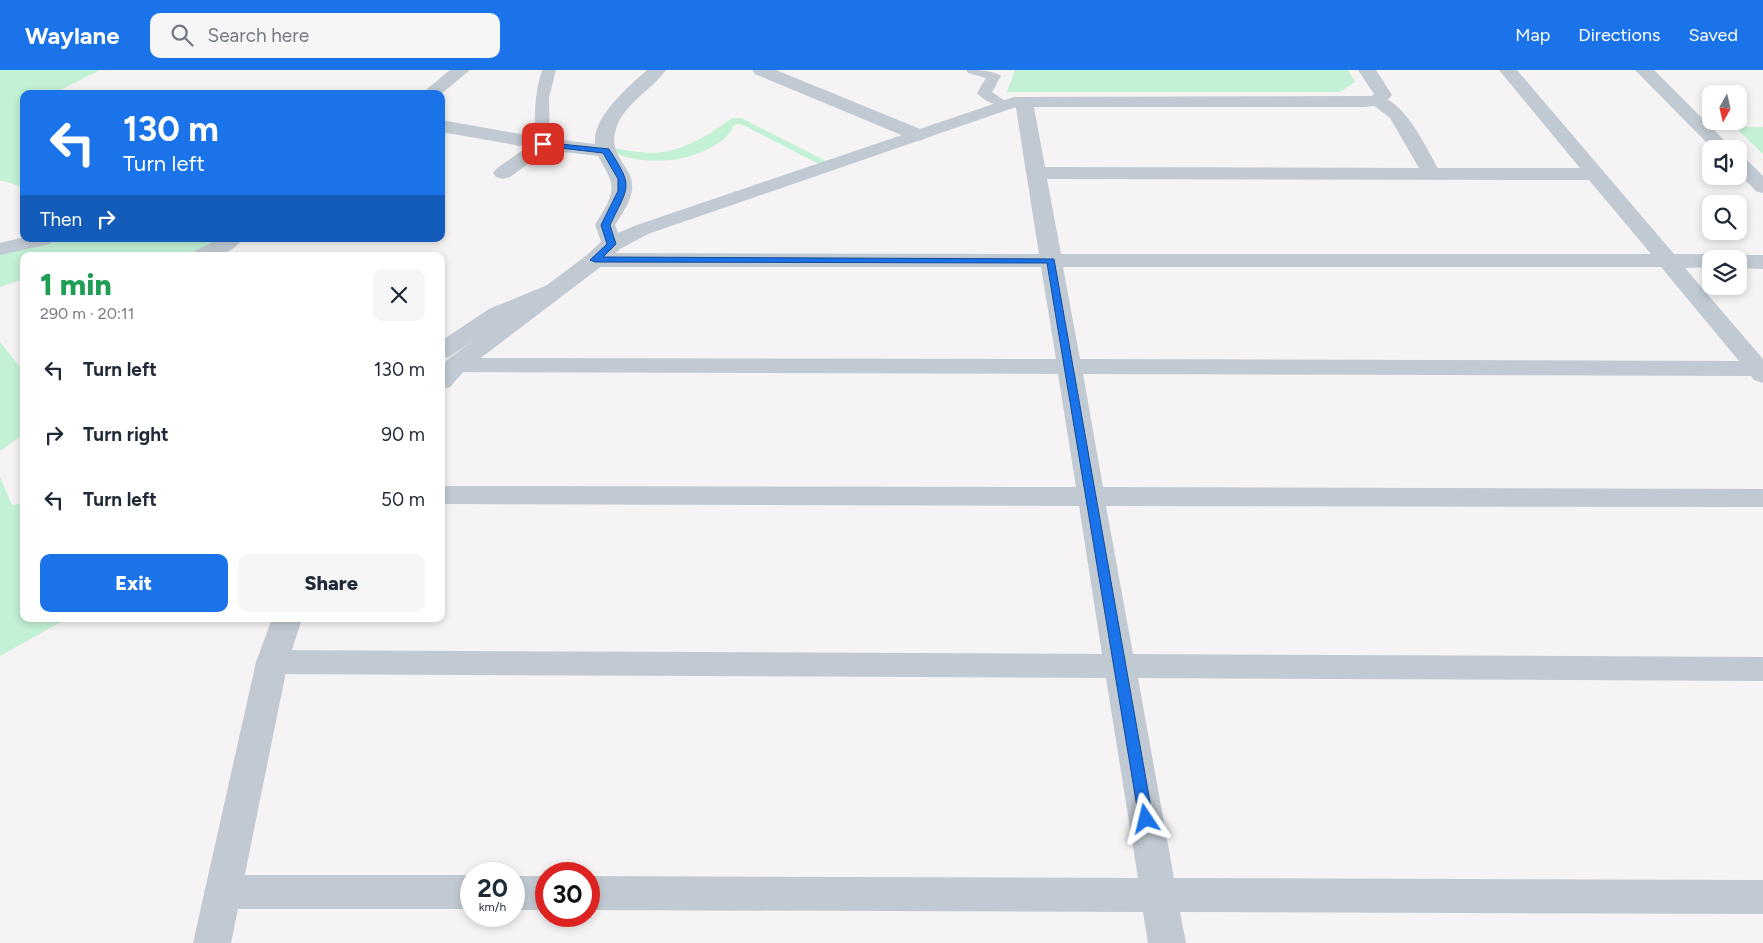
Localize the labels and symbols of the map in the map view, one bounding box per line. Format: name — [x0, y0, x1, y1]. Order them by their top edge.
north arrow — [1702, 85, 1748, 130]
pin — [522, 123, 564, 165]
position arrow — [1119, 792, 1171, 844]
speed limit sign: 30 — [535, 862, 600, 927]

